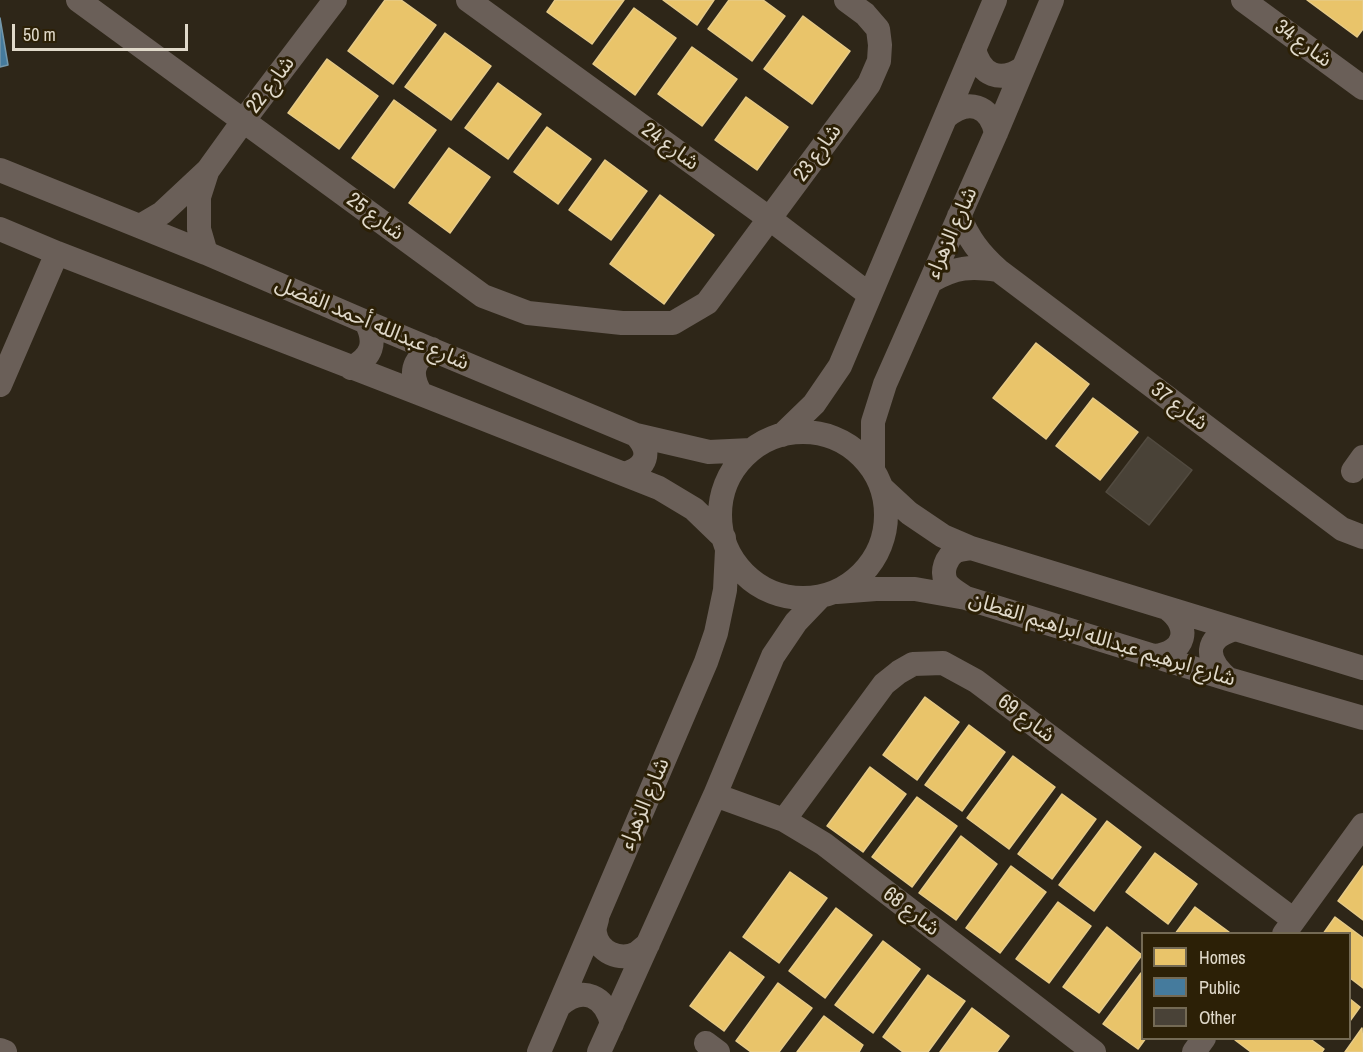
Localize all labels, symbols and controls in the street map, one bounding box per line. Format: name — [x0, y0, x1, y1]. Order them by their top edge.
scale bar — [15, 12, 190, 50]
street label: شارع 34 — [1269, 15, 1337, 73]
text: 50 m — [23, 22, 56, 47]
street label: شارع 22 — [241, 52, 301, 118]
street label: شارع 24 — [636, 118, 704, 176]
street label: شارع 23 — [789, 119, 847, 187]
street label: شارع الزهراء — [921, 184, 983, 282]
street label: شارع 25 — [341, 188, 409, 246]
street label: شارع عبدالله أحمد الفضل — [271, 272, 473, 376]
street label: شارع 37 — [1146, 377, 1212, 437]
street label: شارع ابرهيم عبدالله ابراهيم القطان — [966, 587, 1238, 693]
street label: شارع 69 — [993, 689, 1059, 749]
street label: شارع الزهراء — [614, 754, 676, 854]
street label: شارع 68 — [878, 882, 944, 942]
legend — [1141, 932, 1351, 1040]
text: Homes — [1199, 945, 1246, 970]
text: Public — [1199, 975, 1240, 1000]
text: Other — [1199, 1005, 1236, 1030]

